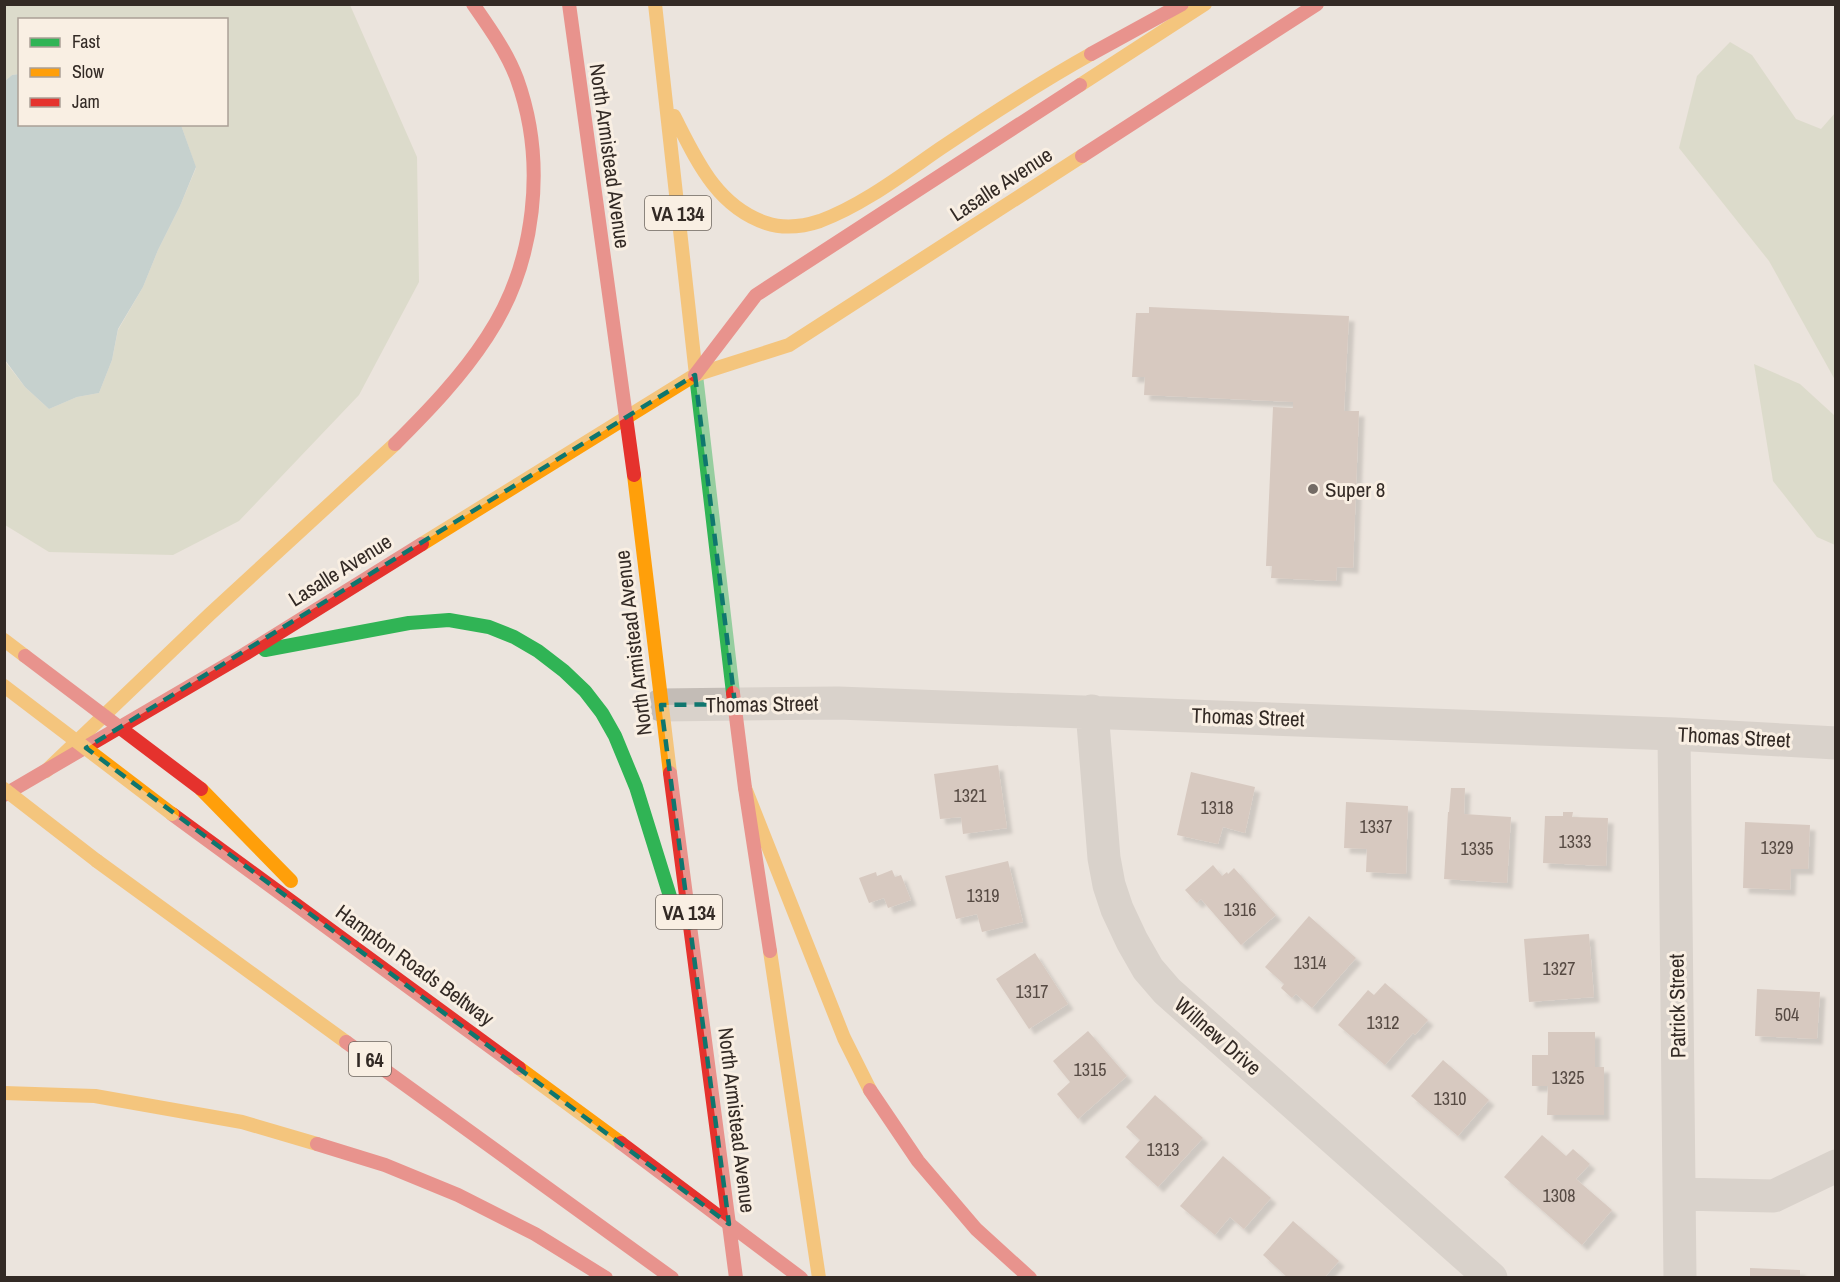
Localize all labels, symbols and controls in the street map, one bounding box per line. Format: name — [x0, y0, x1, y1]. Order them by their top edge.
legend — [18, 18, 228, 126]
text: Fast — [72, 29, 100, 54]
text: Slow — [72, 59, 104, 84]
street label: North Armistead Avenue — [583, 62, 637, 250]
text: Jam — [72, 89, 100, 114]
street label: Lasalle Avenue — [944, 140, 1058, 228]
road number: VA 134 — [645, 196, 711, 230]
place label: Super 8 — [1325, 475, 1385, 504]
marker: Super 8 — [1306, 482, 1320, 496]
street label: Lasalle Avenue — [283, 527, 397, 613]
street label: North Armistead Avenue — [607, 549, 659, 737]
street label: Thomas Street — [705, 689, 819, 719]
street label: Thomas Street — [1191, 701, 1305, 733]
street label: Thomas Street — [1677, 720, 1791, 754]
house number: 1321 — [954, 783, 987, 808]
house number: 1318 — [1201, 795, 1233, 820]
house number: 1337 — [1360, 814, 1392, 839]
house number: 1333 — [1559, 829, 1591, 854]
house number: 1329 — [1761, 835, 1793, 860]
house number: 1335 — [1461, 836, 1493, 861]
house number: 1319 — [967, 883, 999, 908]
road number: VA 134 — [656, 895, 722, 929]
house number: 1316 — [1224, 897, 1256, 922]
street label: Hampton Roads Beltway — [330, 898, 500, 1033]
house number: 1314 — [1294, 950, 1326, 975]
street label: Patrick Street — [1662, 953, 1692, 1058]
house number: 1327 — [1543, 956, 1575, 981]
house number: 1317 — [1016, 979, 1048, 1004]
street label: Willnew Drive — [1168, 990, 1268, 1082]
house number: 504 — [1775, 1002, 1799, 1027]
house number: 1312 — [1367, 1010, 1399, 1035]
street label: North Armistead Avenue — [711, 1026, 763, 1214]
road number: I 64 — [349, 1042, 391, 1076]
house number: 1315 — [1074, 1057, 1106, 1082]
house number: 1325 — [1552, 1065, 1584, 1090]
house number: 1310 — [1434, 1086, 1466, 1111]
house number: 1313 — [1147, 1137, 1179, 1162]
house number: 1308 — [1543, 1183, 1575, 1208]

